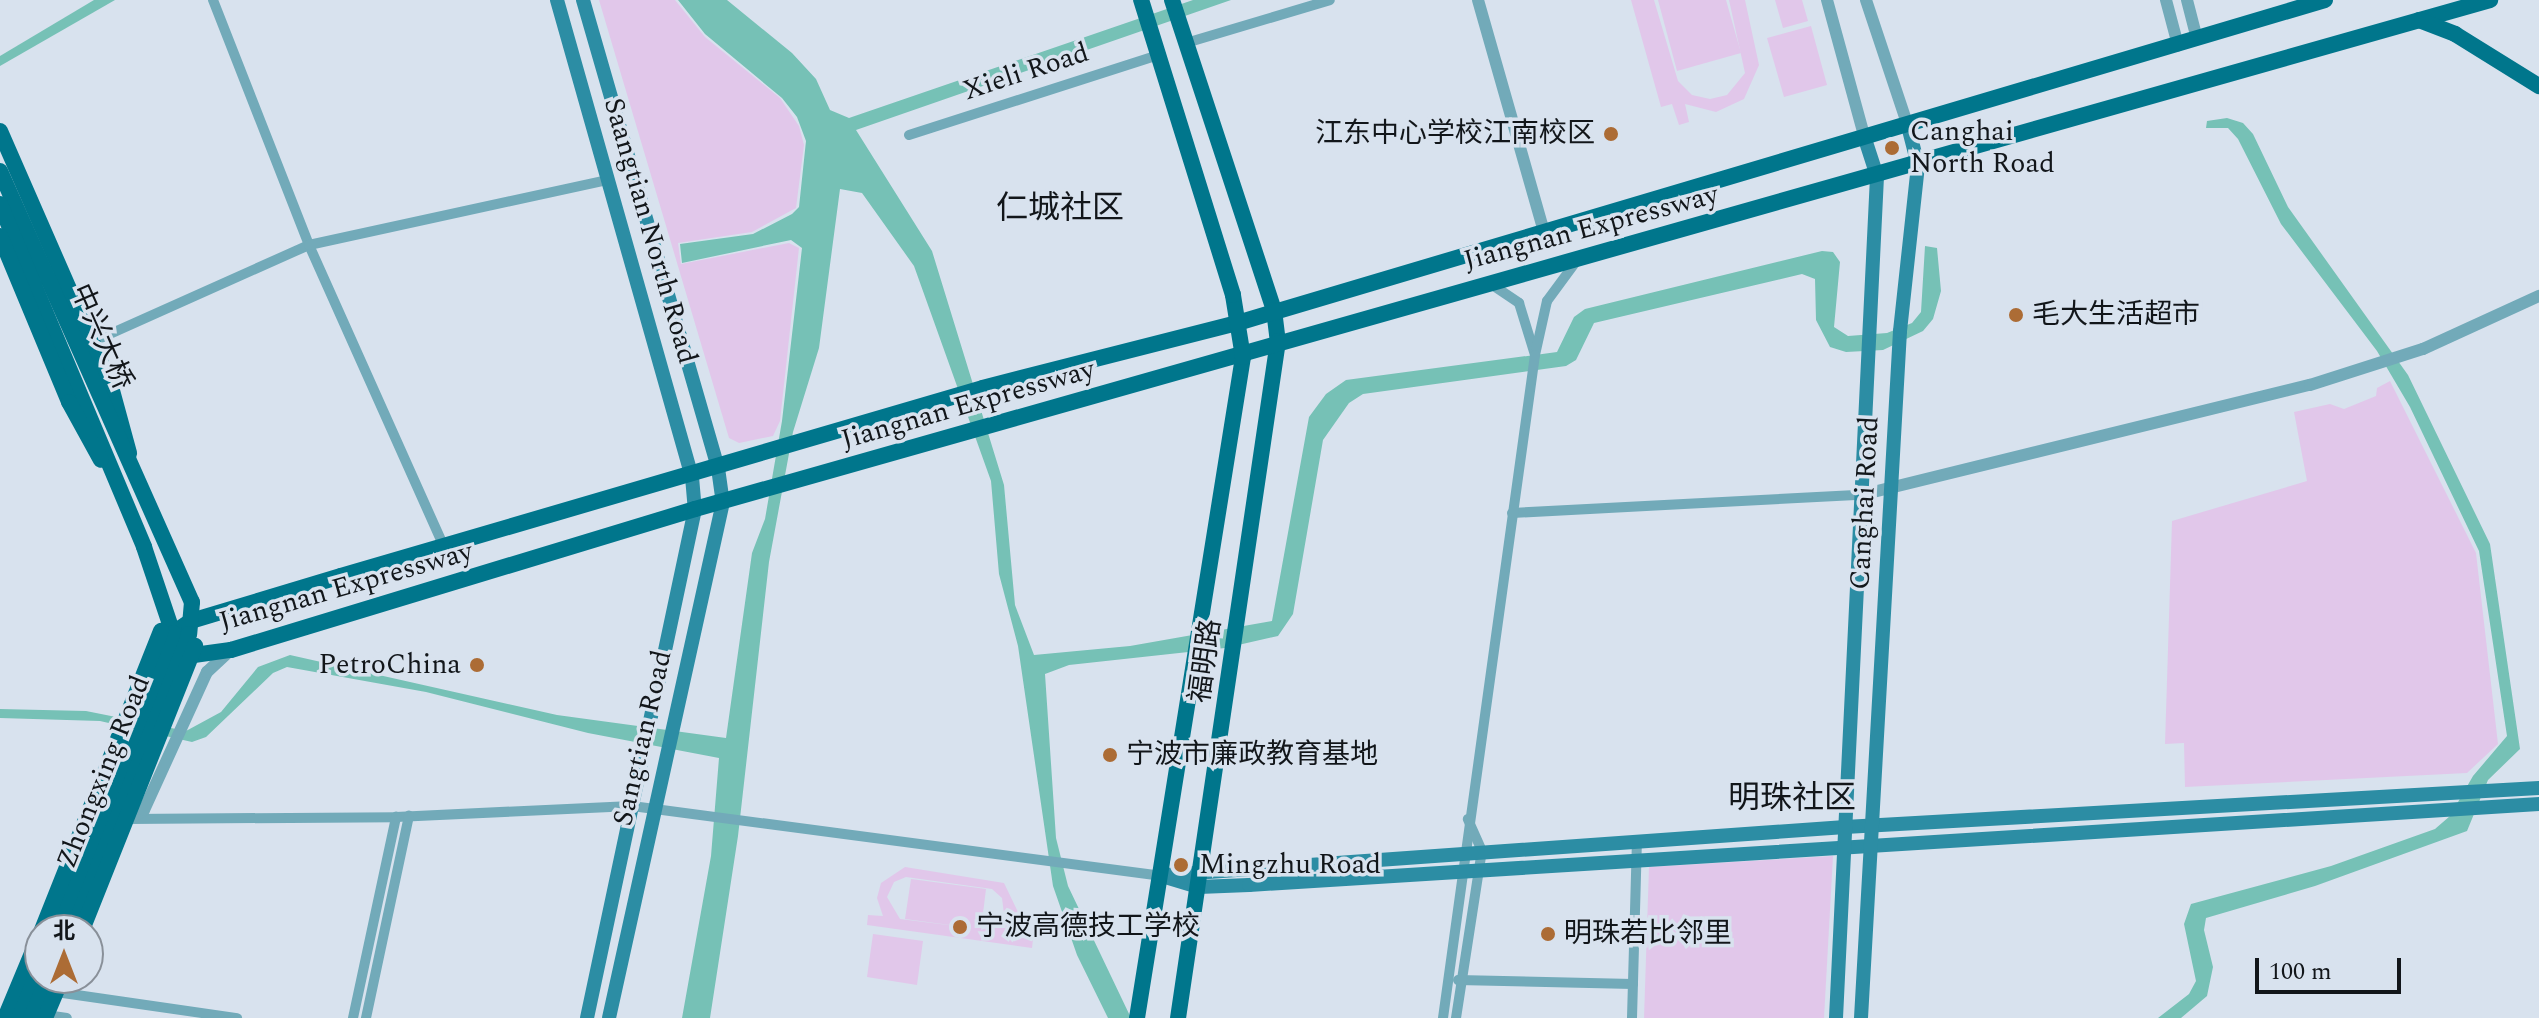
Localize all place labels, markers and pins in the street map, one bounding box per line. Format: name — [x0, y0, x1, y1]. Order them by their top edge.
place label: Canghai North Road — [1910, 115, 2055, 181]
place label: 江东中心学校江南校区 — [1315, 117, 1595, 151]
marker: 江东中心学校江南校区 — [1602, 125, 1620, 143]
marker: Canghai North Road — [1881, 137, 1903, 159]
place label: 毛大生活超市 — [2032, 298, 2200, 332]
marker: 毛大生活超市 — [2007, 306, 2025, 324]
place label: PetroChina — [319, 648, 461, 682]
marker: PetroChina — [468, 656, 486, 674]
place label: 宁波市廉政教育基地 — [1126, 738, 1378, 772]
marker: 宁波市廉政教育基地 — [1101, 746, 1119, 764]
place label: Mingzhu Road — [1199, 848, 1381, 882]
marker: Mingzhu Road — [1170, 854, 1192, 876]
place label: 宁波高德技工学校 — [976, 910, 1200, 944]
place label: 明珠若比邻里 — [1564, 917, 1732, 951]
marker: 宁波高德技工学校 — [951, 918, 969, 936]
marker: 明珠若比邻里 — [1539, 925, 1557, 943]

